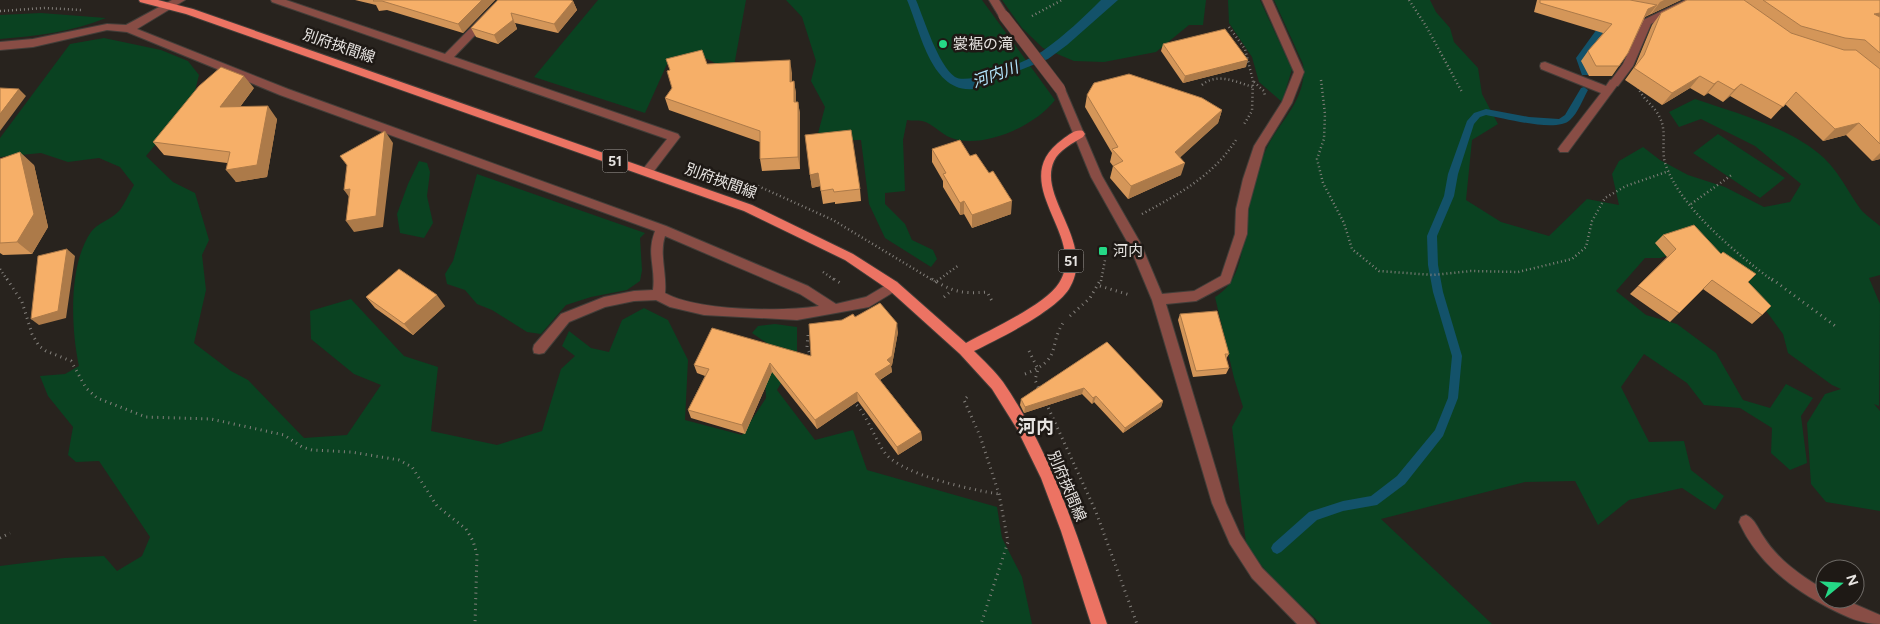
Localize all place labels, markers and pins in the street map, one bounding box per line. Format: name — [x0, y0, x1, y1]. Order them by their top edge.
place label: 裳裾の滝 — [953, 35, 1013, 53]
marker: 裳裾の滝 — [937, 38, 949, 50]
place label: 河内 — [1113, 242, 1143, 260]
marker: 河内 — [1097, 245, 1109, 257]

